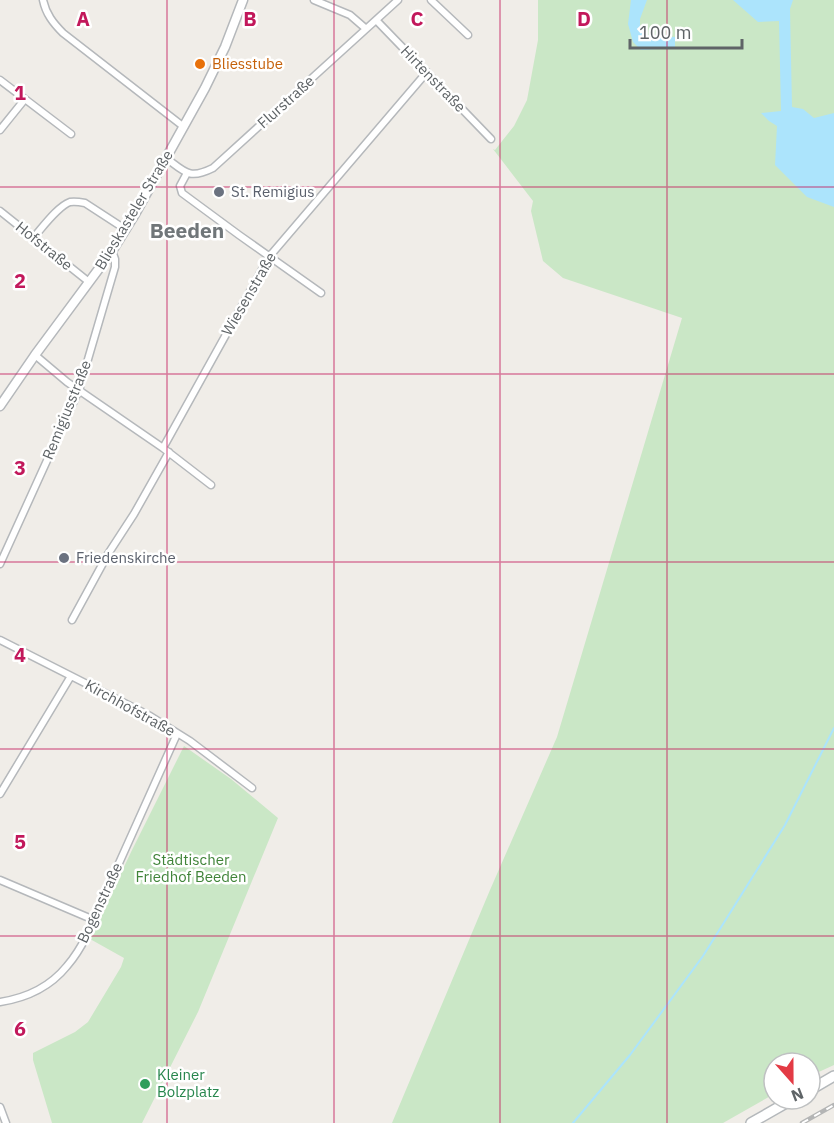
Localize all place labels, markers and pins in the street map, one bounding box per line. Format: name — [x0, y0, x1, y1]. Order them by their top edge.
place label: Bliesstube — [212, 54, 283, 73]
marker: Bliesstube — [193, 57, 207, 71]
place label: St. Remigius — [231, 182, 315, 201]
marker: St. Remigius — [212, 185, 226, 199]
place label: Friedenskirche — [76, 548, 176, 567]
marker: Friedenskirche — [57, 551, 71, 565]
place label: Kleiner Bolzplatz — [157, 1065, 219, 1101]
marker: Kleiner Bolzplatz — [138, 1077, 152, 1091]

